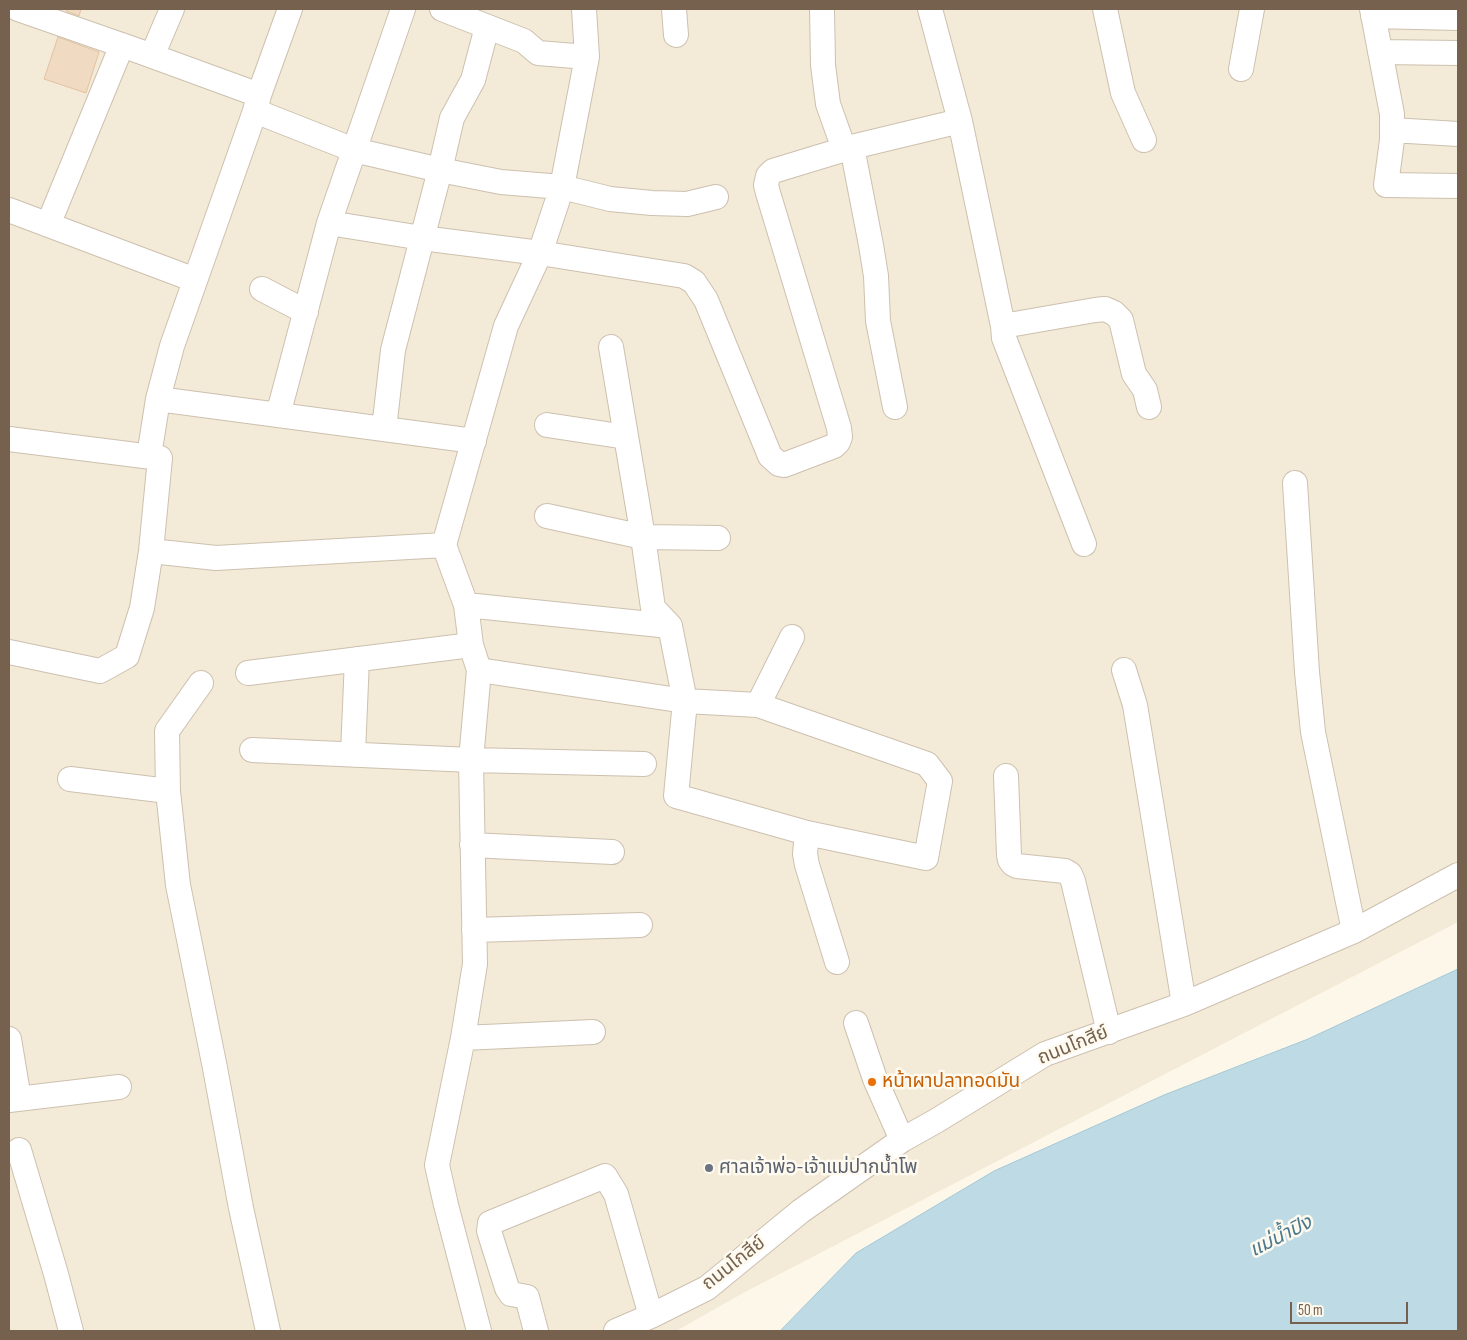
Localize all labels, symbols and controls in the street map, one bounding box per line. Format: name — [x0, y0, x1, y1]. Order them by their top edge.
street label: ถนนโกสีย์ — [1034, 1022, 1112, 1070]
place label: หน้าผาปลาทอดมัน — [882, 1071, 1020, 1093]
marker: หน้าผาปลาทอดมัน — [866, 1076, 878, 1088]
place label: ศาลเจ้าพ่อ-เจ้าแม่ปากน้ำโพ — [719, 1157, 917, 1179]
marker: ศาลเจ้าพ่อ-เจ้าแม่ปากน้ำโพ — [703, 1162, 715, 1174]
water label: แม่น้ำปิง — [1246, 1211, 1316, 1263]
street label: ถนนโกสีย์ — [698, 1232, 770, 1296]
scale bar — [1292, 1292, 1410, 1324]
text: 50 m — [1298, 1301, 1323, 1320]

